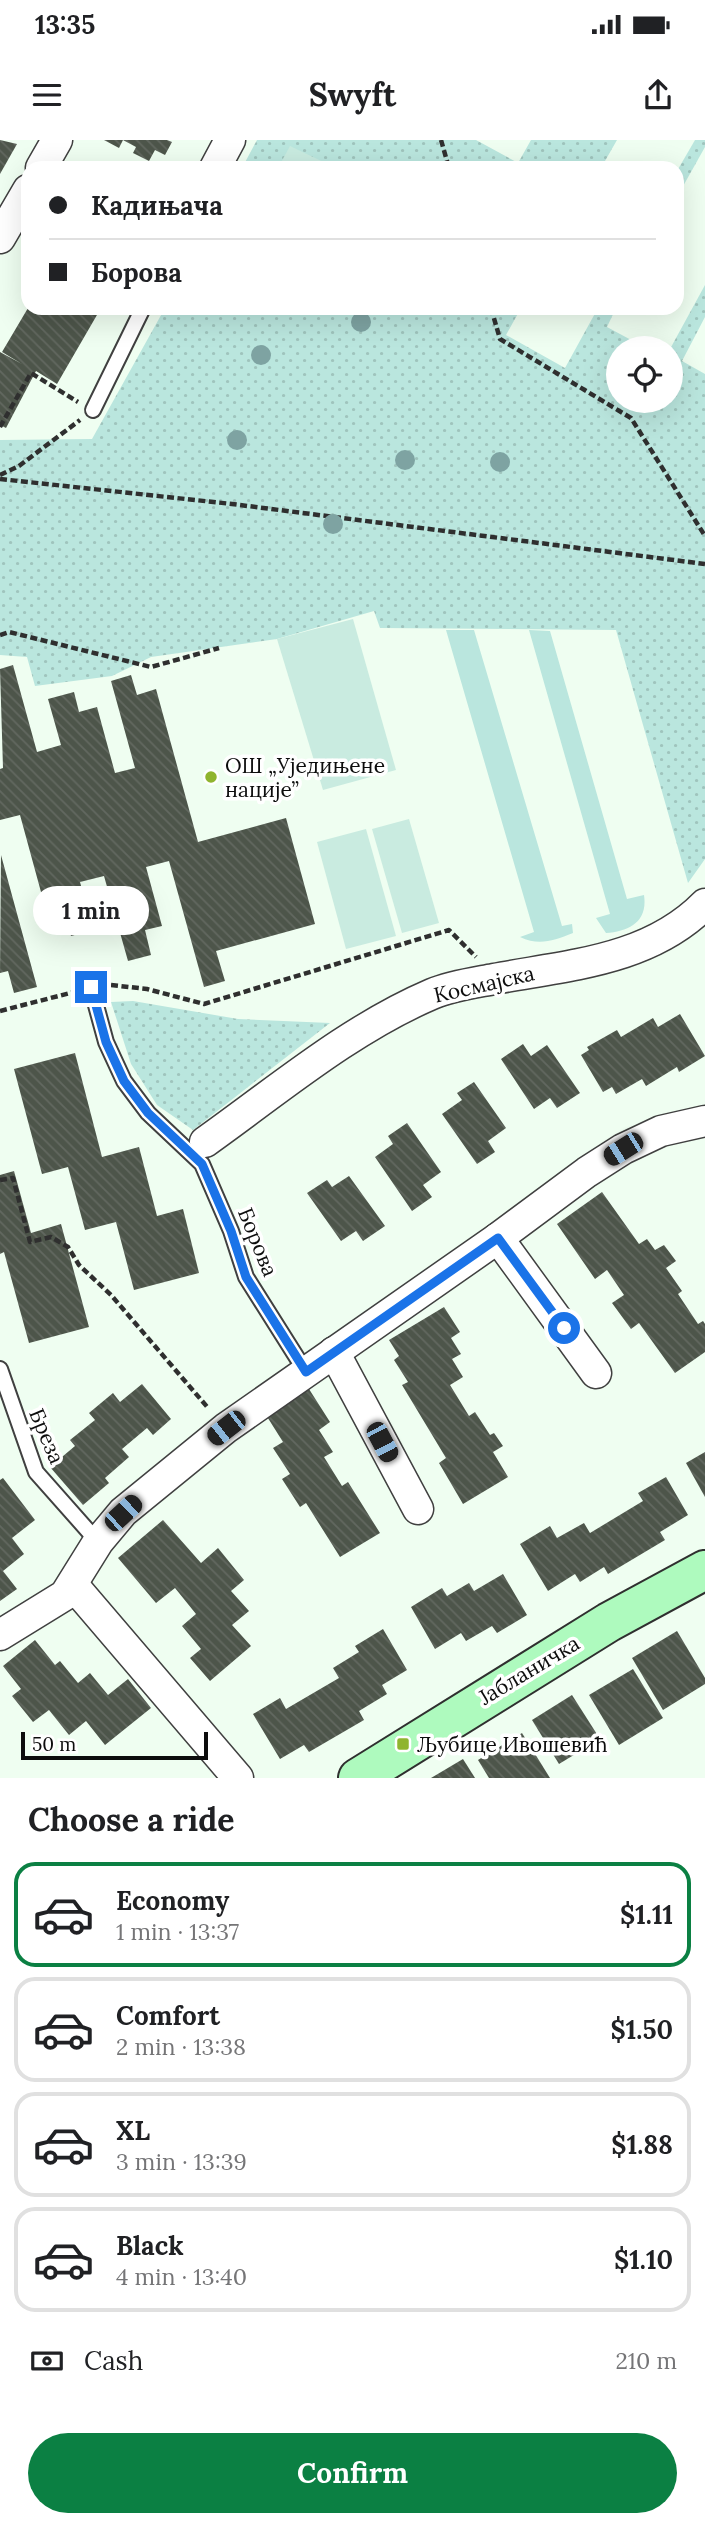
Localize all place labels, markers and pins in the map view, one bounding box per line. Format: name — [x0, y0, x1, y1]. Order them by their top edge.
place label: ОШ „Уједињене нације” — [225, 752, 385, 803]
marker: ОШ „Уједињене нације” — [203, 769, 219, 785]
place label: Љубице Ивошевић — [417, 1731, 608, 1758]
marker: Љубице Ивошевић — [395, 1736, 411, 1752]

